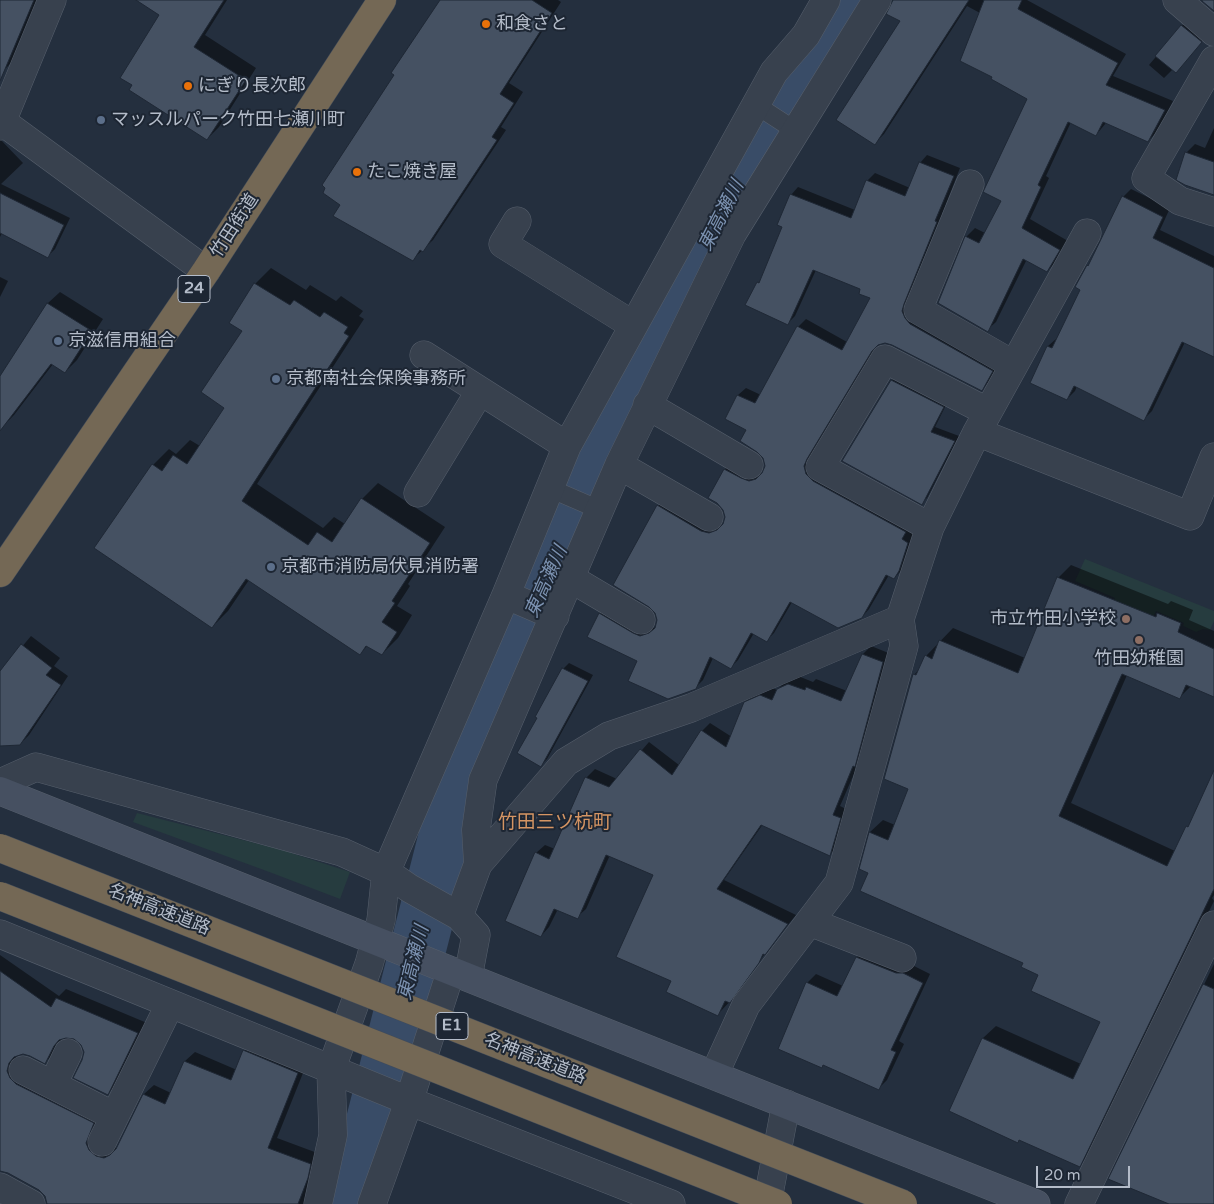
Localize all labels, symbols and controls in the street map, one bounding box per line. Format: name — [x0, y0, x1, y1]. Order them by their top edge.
place label: 和食さと — [496, 13, 568, 35]
marker: 和食さと — [480, 18, 492, 30]
place label: にぎり長次郎 — [198, 75, 306, 97]
marker: にぎり長次郎 — [182, 80, 194, 92]
place label: マッスルパーク竹田七瀬川町 — [111, 109, 345, 131]
marker: マッスルパーク竹田七瀬川町 — [95, 114, 107, 126]
place label: たこ焼き屋 — [367, 161, 457, 183]
marker: たこ焼き屋 — [351, 166, 363, 178]
water label: 東高瀬川 — [695, 177, 749, 255]
street label: 竹田街道 — [206, 190, 264, 262]
road number: 24 — [178, 276, 210, 302]
place label: 京滋信用組合 — [68, 330, 176, 352]
marker: 京滋信用組合 — [52, 335, 64, 347]
place label: 京都南社会保険事務所 — [286, 368, 466, 390]
marker: 京都南社会保険事務所 — [270, 373, 282, 385]
water label: 東高瀬川 — [521, 543, 573, 621]
place label: 京都市消防局伏見消防署 — [281, 556, 479, 578]
marker: 京都市消防局伏見消防署 — [265, 561, 277, 573]
place label: 市立竹田小学校 — [990, 608, 1116, 630]
marker: 市立竹田小学校 — [1120, 613, 1132, 625]
marker: 竹田幼稚園 — [1133, 634, 1145, 646]
place label: 竹田幼稚園 — [1094, 648, 1184, 670]
district label: 竹田三ツ杭町 — [498, 812, 612, 834]
street label: 名神高速道路 — [105, 880, 213, 940]
water label: 東高瀬川 — [394, 923, 434, 1003]
road number: E1 — [436, 1012, 468, 1040]
street label: 名神高速道路 — [481, 1029, 589, 1089]
scale bar — [1039, 1156, 1133, 1188]
text: 20 m — [1044, 1166, 1081, 1184]

